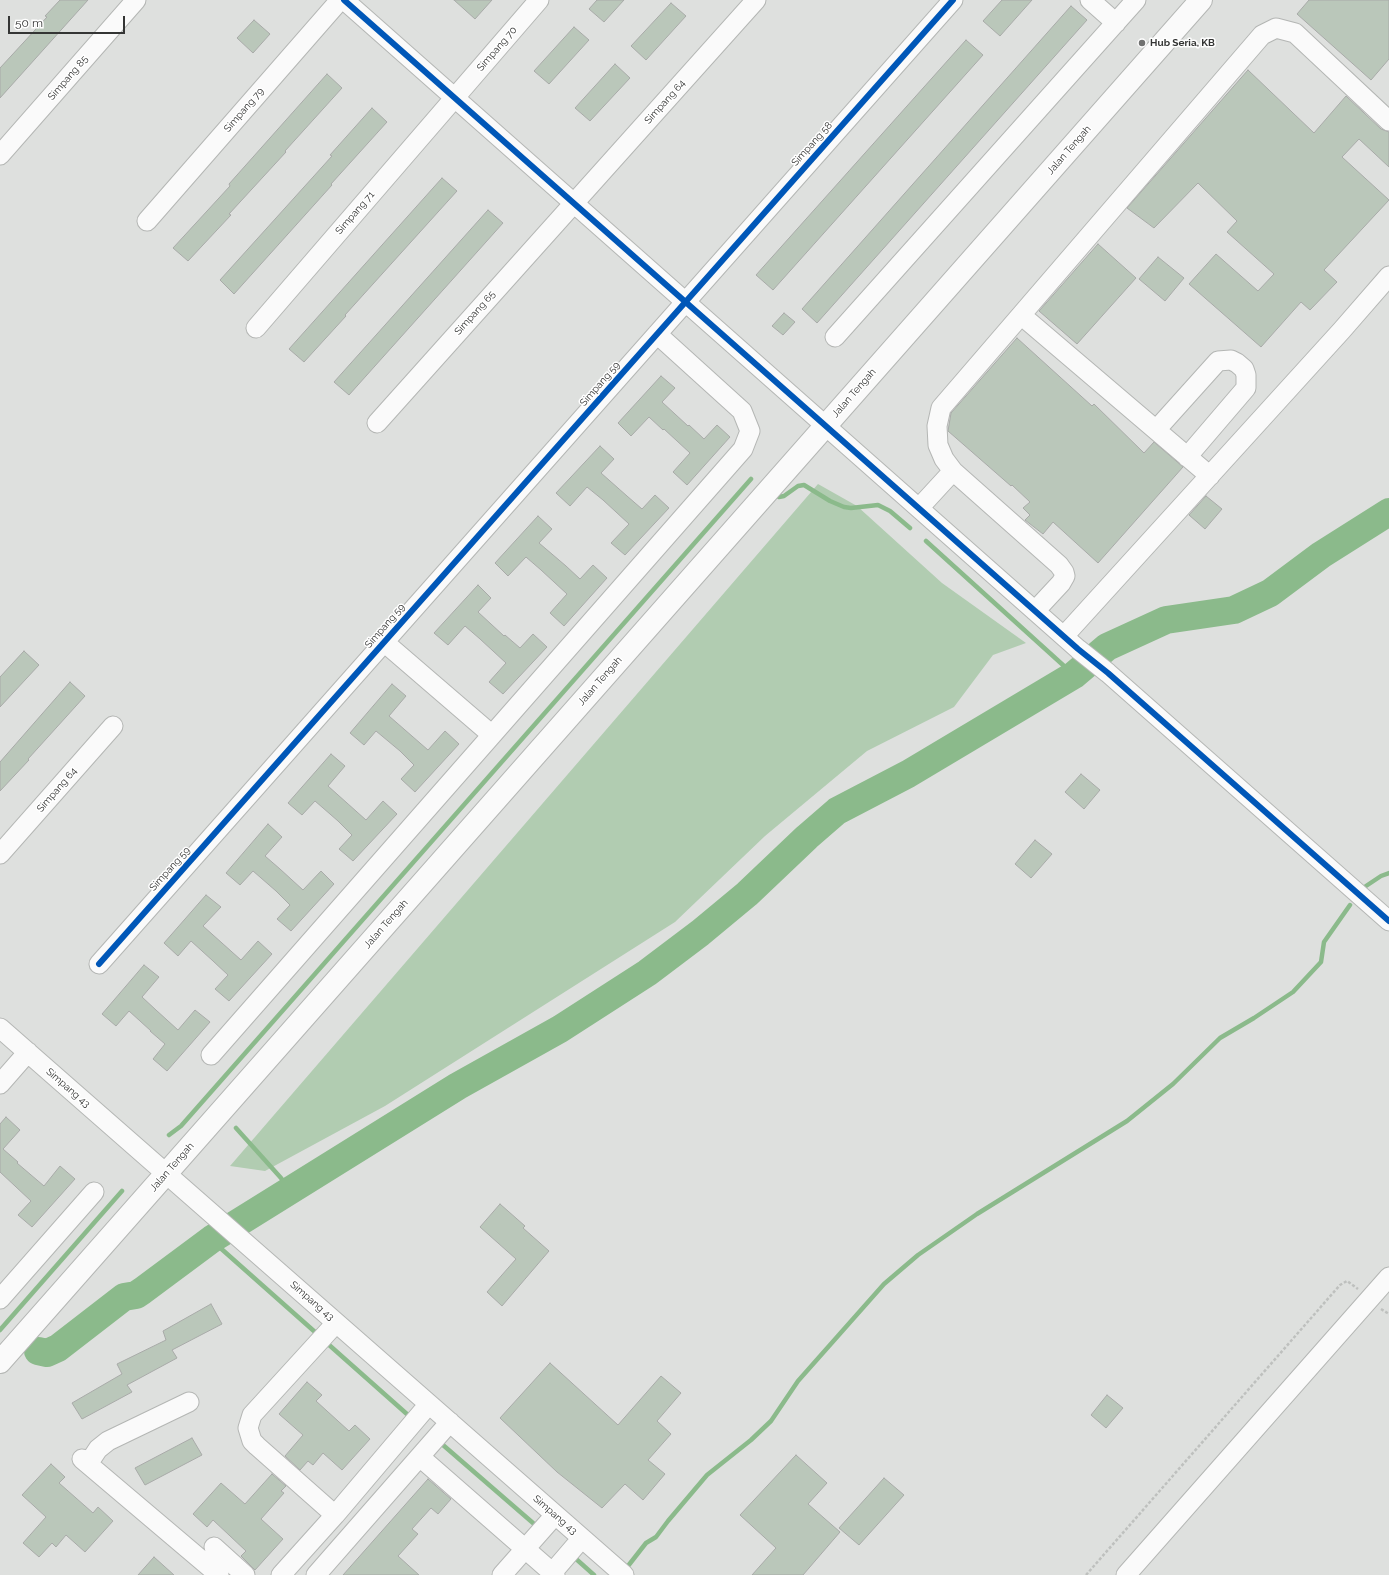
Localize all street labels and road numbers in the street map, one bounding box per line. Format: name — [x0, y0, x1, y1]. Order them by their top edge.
street label: Simpang 70 — [474, 24, 520, 74]
street label: Simpang 85 — [45, 53, 91, 103]
street label: Simpang 64 — [642, 78, 688, 126]
street label: Simpang 79 — [221, 85, 267, 135]
street label: Simpang 58 — [789, 120, 835, 168]
street label: Jalan Tengah — [1045, 123, 1093, 177]
street label: Simpang 71 — [333, 189, 377, 237]
street label: Simpang 65 — [452, 289, 498, 337]
street label: Simpang 59 — [577, 359, 623, 409]
street label: Jalan Tengah — [830, 366, 878, 420]
street label: Simpang 59 — [362, 601, 408, 651]
street label: Jalan Tengah — [576, 654, 624, 708]
street label: Simpang 64 — [34, 765, 80, 815]
street label: Simpang 59 — [147, 845, 193, 893]
street label: Jalan Tengah — [362, 897, 410, 951]
street label: Simpang 43 — [44, 1066, 92, 1110]
street label: Jalan Tengah — [148, 1140, 196, 1194]
street label: Simpang 43 — [288, 1279, 336, 1323]
street label: Simpang 43 — [531, 1493, 579, 1537]

